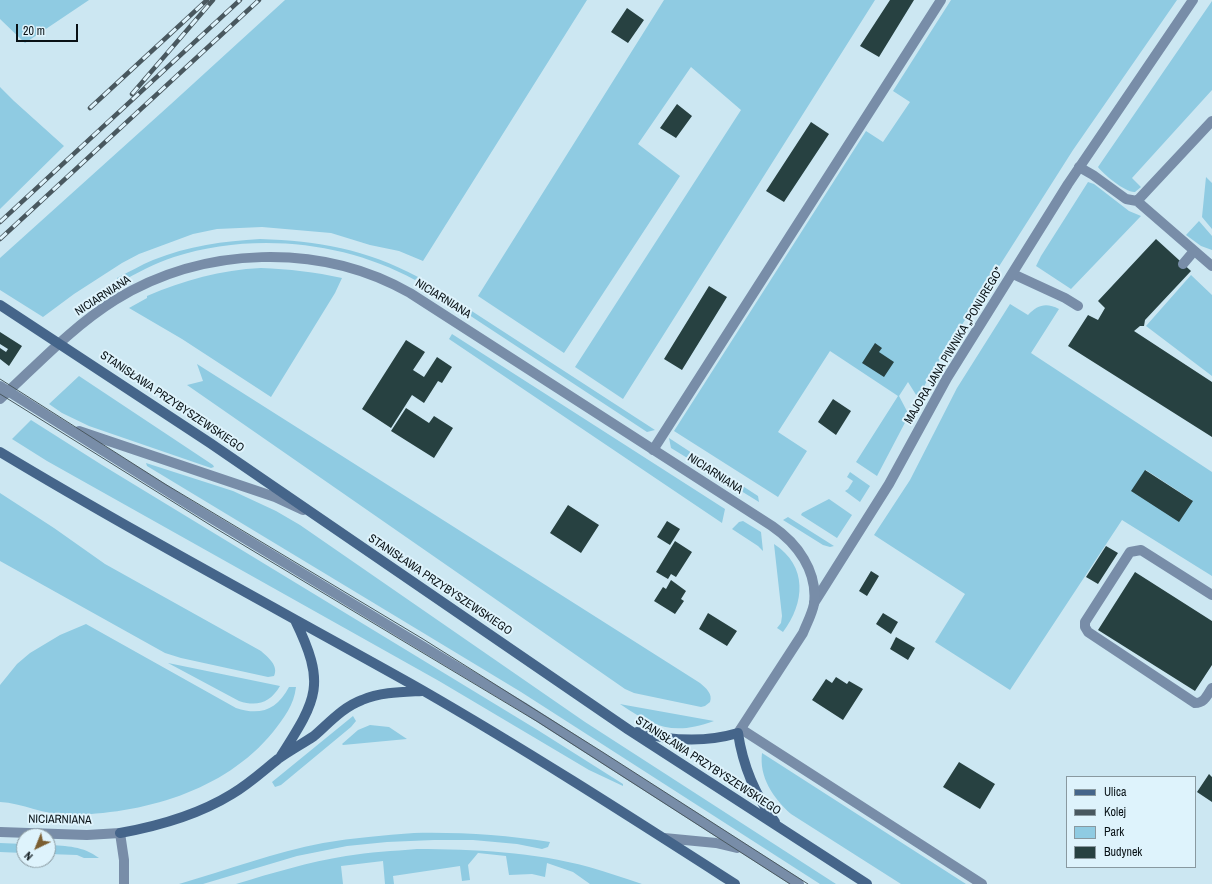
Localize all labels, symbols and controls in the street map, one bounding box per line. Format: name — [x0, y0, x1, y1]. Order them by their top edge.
scale bar — [18, 16, 80, 42]
text: 20 m — [23, 23, 45, 39]
street label: MAJORA JANA PIWNIKA „PONUREGO” — [902, 265, 1006, 427]
street label: NICIARNIANA — [72, 273, 134, 319]
street label: NICIARNIANA — [412, 276, 474, 322]
street label: STANISŁAWA PRZYBYSZEWSKIEGO — [97, 348, 247, 456]
street label: NICIARNIANA — [684, 451, 746, 497]
street label: STANISŁAWA PRZYBYSZEWSKIEGO — [365, 531, 515, 639]
street label: STANISŁAWA PRZYBYSZEWSKIEGO — [633, 714, 783, 818]
legend — [1066, 776, 1196, 868]
text: Ulica — [1104, 784, 1126, 800]
text: Kolej — [1104, 804, 1126, 820]
street label: NICIARNIANA — [28, 812, 92, 828]
text: Park — [1104, 824, 1124, 840]
north arrow — [16, 828, 56, 868]
text: Budynek — [1104, 844, 1142, 860]
text: N — [21, 849, 36, 863]

